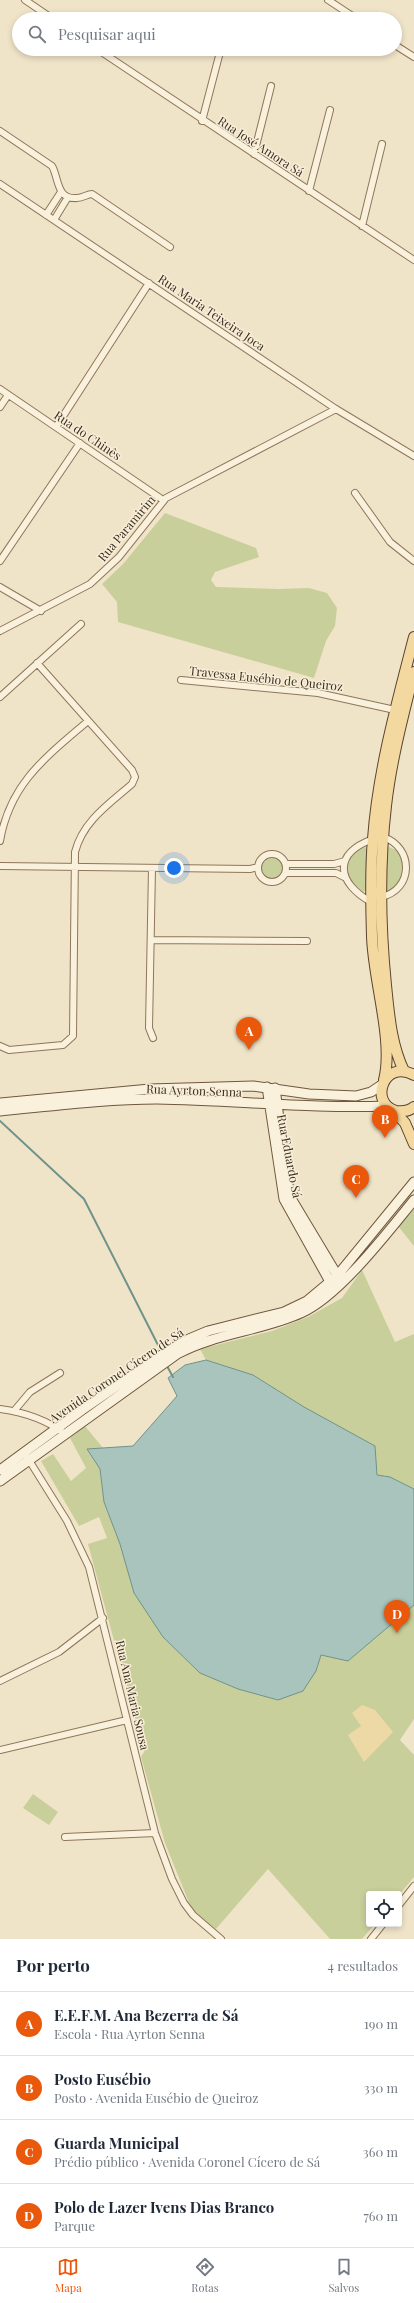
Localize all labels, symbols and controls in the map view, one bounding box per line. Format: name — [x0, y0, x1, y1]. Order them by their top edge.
search box — [12, 12, 402, 56]
icon: search — [26, 23, 48, 45]
text: Pesquisar aqui — [58, 24, 156, 44]
street label: Rua José Amora Sá — [215, 112, 307, 180]
street label: Rua Maria Teixeira Joca — [155, 270, 269, 354]
street label: Rua do Chinês — [51, 407, 125, 463]
street label: Rua Paramirim — [94, 491, 159, 564]
street label: Travessa Eusébio de Queiroz — [188, 662, 344, 694]
your location — [164, 858, 184, 878]
pin: A — [236, 1017, 262, 1050]
street label: Rua Ayrton Senna — [146, 1080, 242, 1100]
pin: B — [372, 1105, 398, 1138]
street label: Rua Eduardo Sá — [274, 1113, 306, 1199]
pin: C — [343, 1165, 369, 1198]
street label: Avenida Coronel Cícero de Sá — [45, 1324, 186, 1427]
pin: D — [384, 1600, 410, 1633]
street label: Rua Ana Maria Sousa — [113, 1639, 153, 1751]
map controls — [366, 1891, 402, 1927]
button: locate — [366, 1891, 402, 1927]
text: Por perto — [16, 1954, 90, 1976]
text: 4 resultados — [328, 1957, 398, 1974]
text: E.E.F.M. Ana Bezerra de Sá — [54, 2005, 238, 2025]
text: A — [25, 2015, 33, 2032]
text: 190 m — [364, 2015, 398, 2032]
text: Escola · Rua Ayrton Senna — [54, 2025, 205, 2042]
text: Posto Eusébio — [54, 2069, 151, 2089]
text: B — [25, 2079, 33, 2096]
text: 330 m — [364, 2079, 398, 2096]
text: Posto · Avenida Eusébio de Queiroz — [54, 2089, 258, 2106]
text: Guarda Municipal — [54, 2133, 179, 2153]
text: C — [24, 2143, 34, 2160]
text: 360 m — [363, 2143, 398, 2160]
text: Prédio público · Avenida Coronel Cícero de Sá — [54, 2153, 320, 2170]
text: Polo de Lazer Ivens Dias Branco — [54, 2197, 274, 2217]
text: D — [24, 2207, 34, 2224]
text: 760 m — [363, 2207, 398, 2224]
text: Parque — [54, 2217, 95, 2234]
tab: Mapa — [55, 2256, 82, 2295]
tab: Rotas — [191, 2256, 219, 2295]
tab: Salvos — [328, 2256, 359, 2295]

